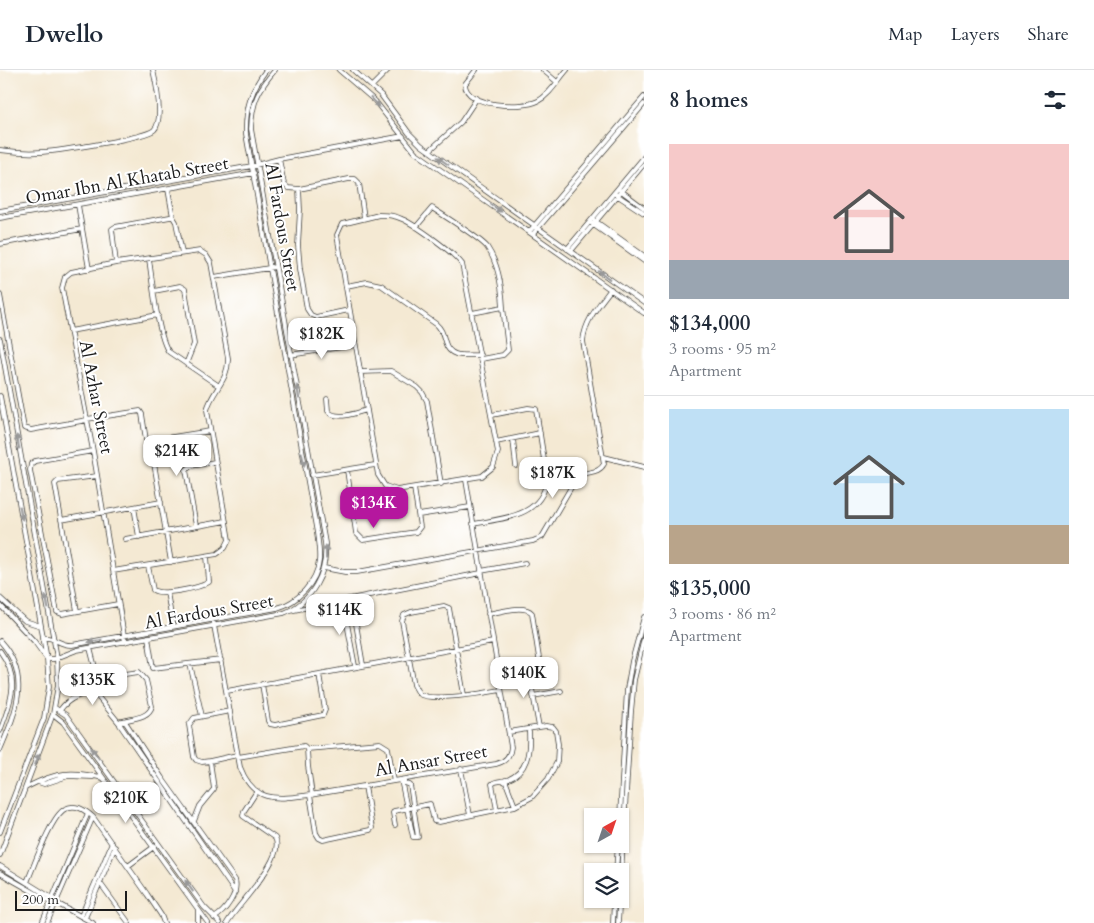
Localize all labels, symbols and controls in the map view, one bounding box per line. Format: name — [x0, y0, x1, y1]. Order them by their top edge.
text: Dwello — [25, 18, 103, 51]
text: Map — [888, 22, 923, 47]
text: Layers — [951, 22, 1000, 47]
text: Share — [1028, 22, 1069, 47]
text: 8 homes — [669, 86, 748, 115]
icon: filters — [1041, 86, 1069, 114]
one-way arrow — [369, 96, 381, 108]
street label: Omar Ibn Al Khatab Street — [24, 151, 231, 211]
one-way arrow — [437, 156, 450, 166]
street label: Al Fardous Street — [258, 161, 306, 294]
icon: home — [824, 176, 914, 266]
one-way arrow — [489, 203, 503, 213]
one-way arrow — [597, 270, 611, 280]
text: $134,000 — [669, 309, 750, 338]
pin: $182K — [287, 318, 357, 360]
text: $182K — [299, 323, 345, 345]
street label: Al Azhar Street — [73, 338, 119, 456]
text: 3 rooms · 95 m² — [669, 338, 776, 360]
text: Apartment — [669, 360, 742, 382]
one-way arrow — [293, 383, 301, 399]
one-way arrow — [13, 434, 21, 450]
pin: $214K — [142, 434, 212, 477]
text: $214K — [154, 440, 200, 462]
icon: home — [824, 442, 914, 532]
one-way arrow — [300, 451, 308, 467]
pin: $187K — [518, 456, 588, 499]
text: $187K — [530, 462, 576, 484]
pin: $134K — [339, 486, 409, 529]
text: $134K — [351, 492, 397, 514]
one-way arrow — [17, 506, 25, 522]
one-way arrow — [321, 543, 329, 559]
text: $135,000 — [669, 574, 750, 603]
street label: Al Fardous Street — [143, 588, 276, 636]
one-way arrow — [42, 594, 50, 610]
pin: $114K — [305, 594, 375, 636]
text: $114K — [317, 599, 363, 621]
text: 3 rooms · 86 m² — [669, 603, 776, 625]
text: Apartment — [669, 625, 742, 647]
one-way arrow — [87, 637, 103, 645]
pin: $140K — [489, 656, 559, 699]
text: $140K — [501, 662, 547, 684]
pin: $135K — [58, 664, 128, 706]
text: $135K — [70, 669, 116, 691]
street label: Al Ansar Street — [373, 739, 489, 783]
one-way arrow — [89, 747, 100, 760]
one-way arrow — [34, 753, 41, 768]
pin: $210K — [91, 782, 161, 824]
text: $210K — [103, 787, 149, 809]
north arrow — [584, 808, 629, 852]
map controls — [584, 808, 629, 908]
button: layers — [584, 863, 629, 908]
one-way arrow — [184, 879, 194, 892]
scale bar — [15, 888, 128, 911]
text: 200 m — [22, 890, 59, 909]

